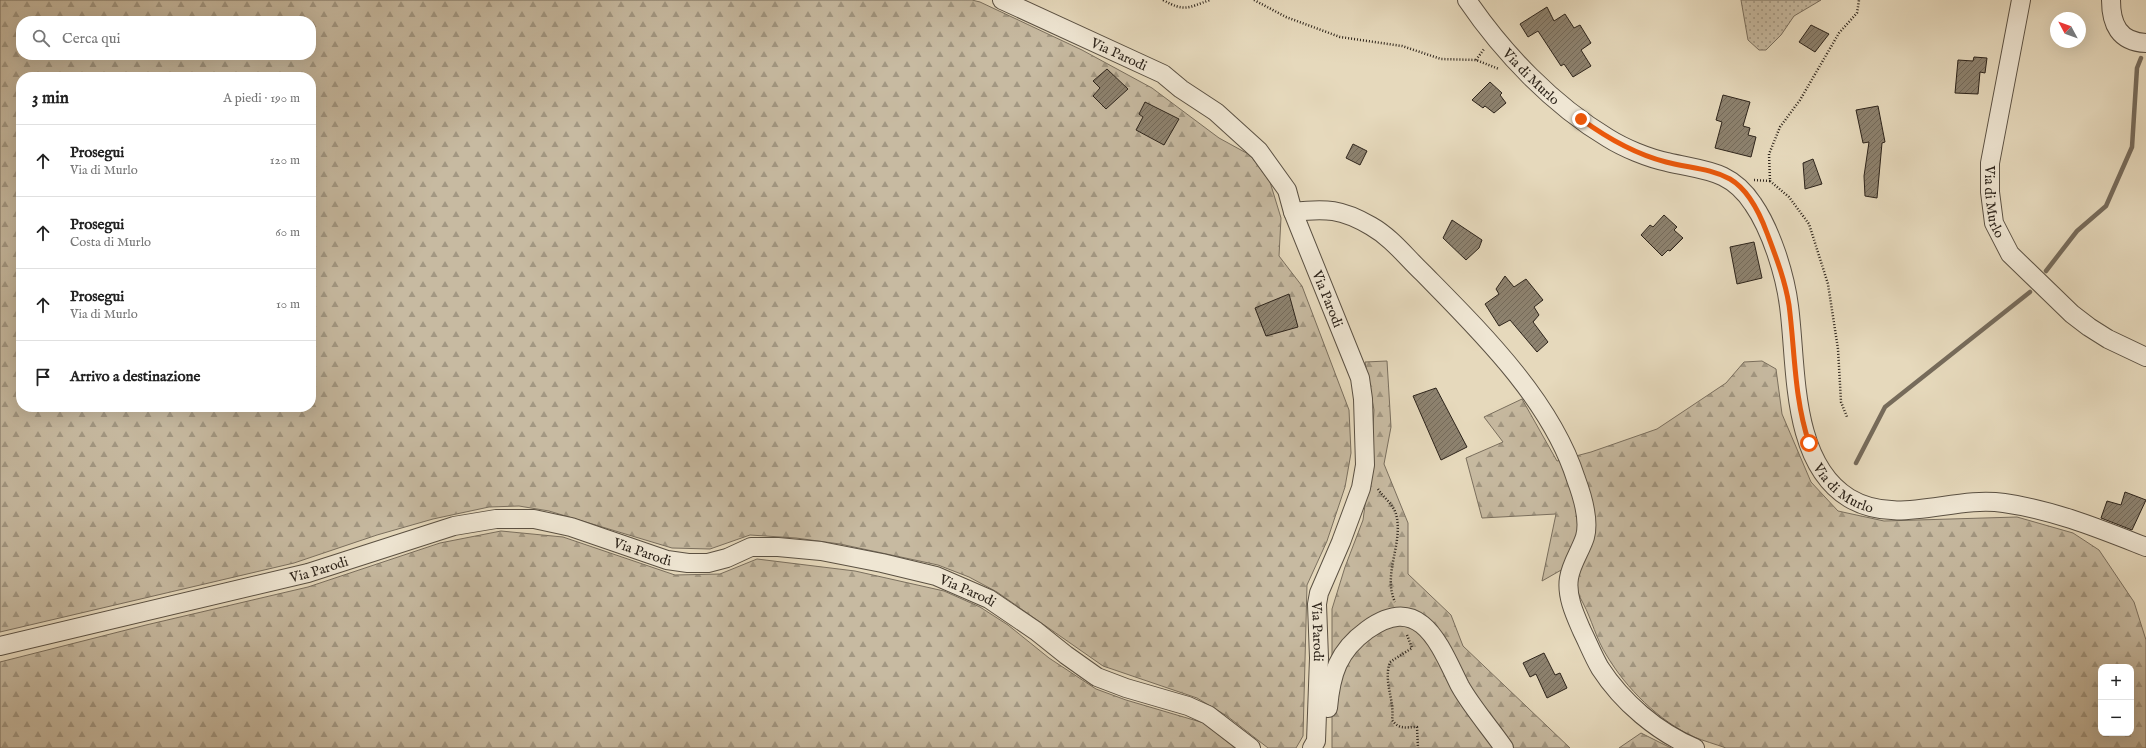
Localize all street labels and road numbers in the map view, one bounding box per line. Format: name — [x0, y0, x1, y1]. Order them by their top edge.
street label: Via Parodi — [1087, 34, 1150, 76]
street label: Via di Murlo — [1498, 44, 1563, 109]
street label: Via di Murlo — [1980, 165, 2008, 242]
street label: Via Parodi — [1307, 267, 1347, 331]
street label: Via di Murlo — [1808, 459, 1876, 518]
street label: Via Parodi — [610, 534, 672, 571]
street label: Via Parodi — [287, 553, 351, 587]
street label: Via Parodi — [936, 570, 1000, 611]
street label: Via Parodi — [1307, 600, 1327, 662]

